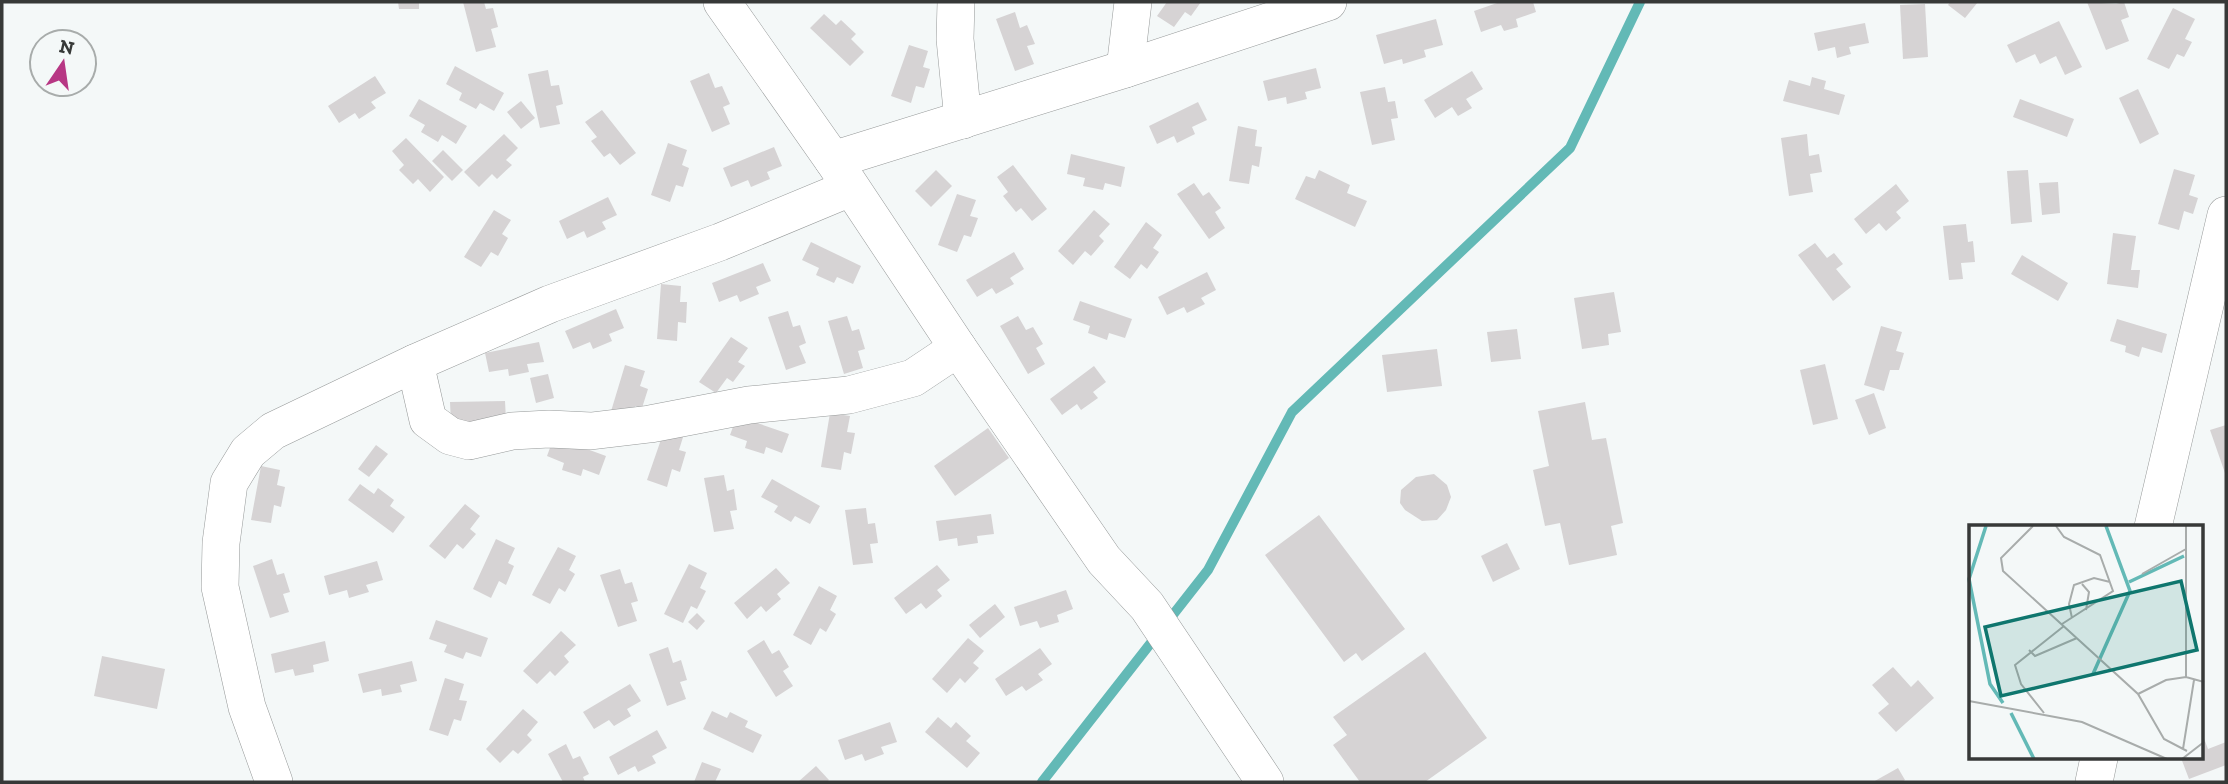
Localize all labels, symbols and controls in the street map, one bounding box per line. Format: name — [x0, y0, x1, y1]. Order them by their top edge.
north arrow — [28, 28, 98, 98]
text: N — [57, 34, 76, 60]
inset map — [1969, 525, 2204, 760]

